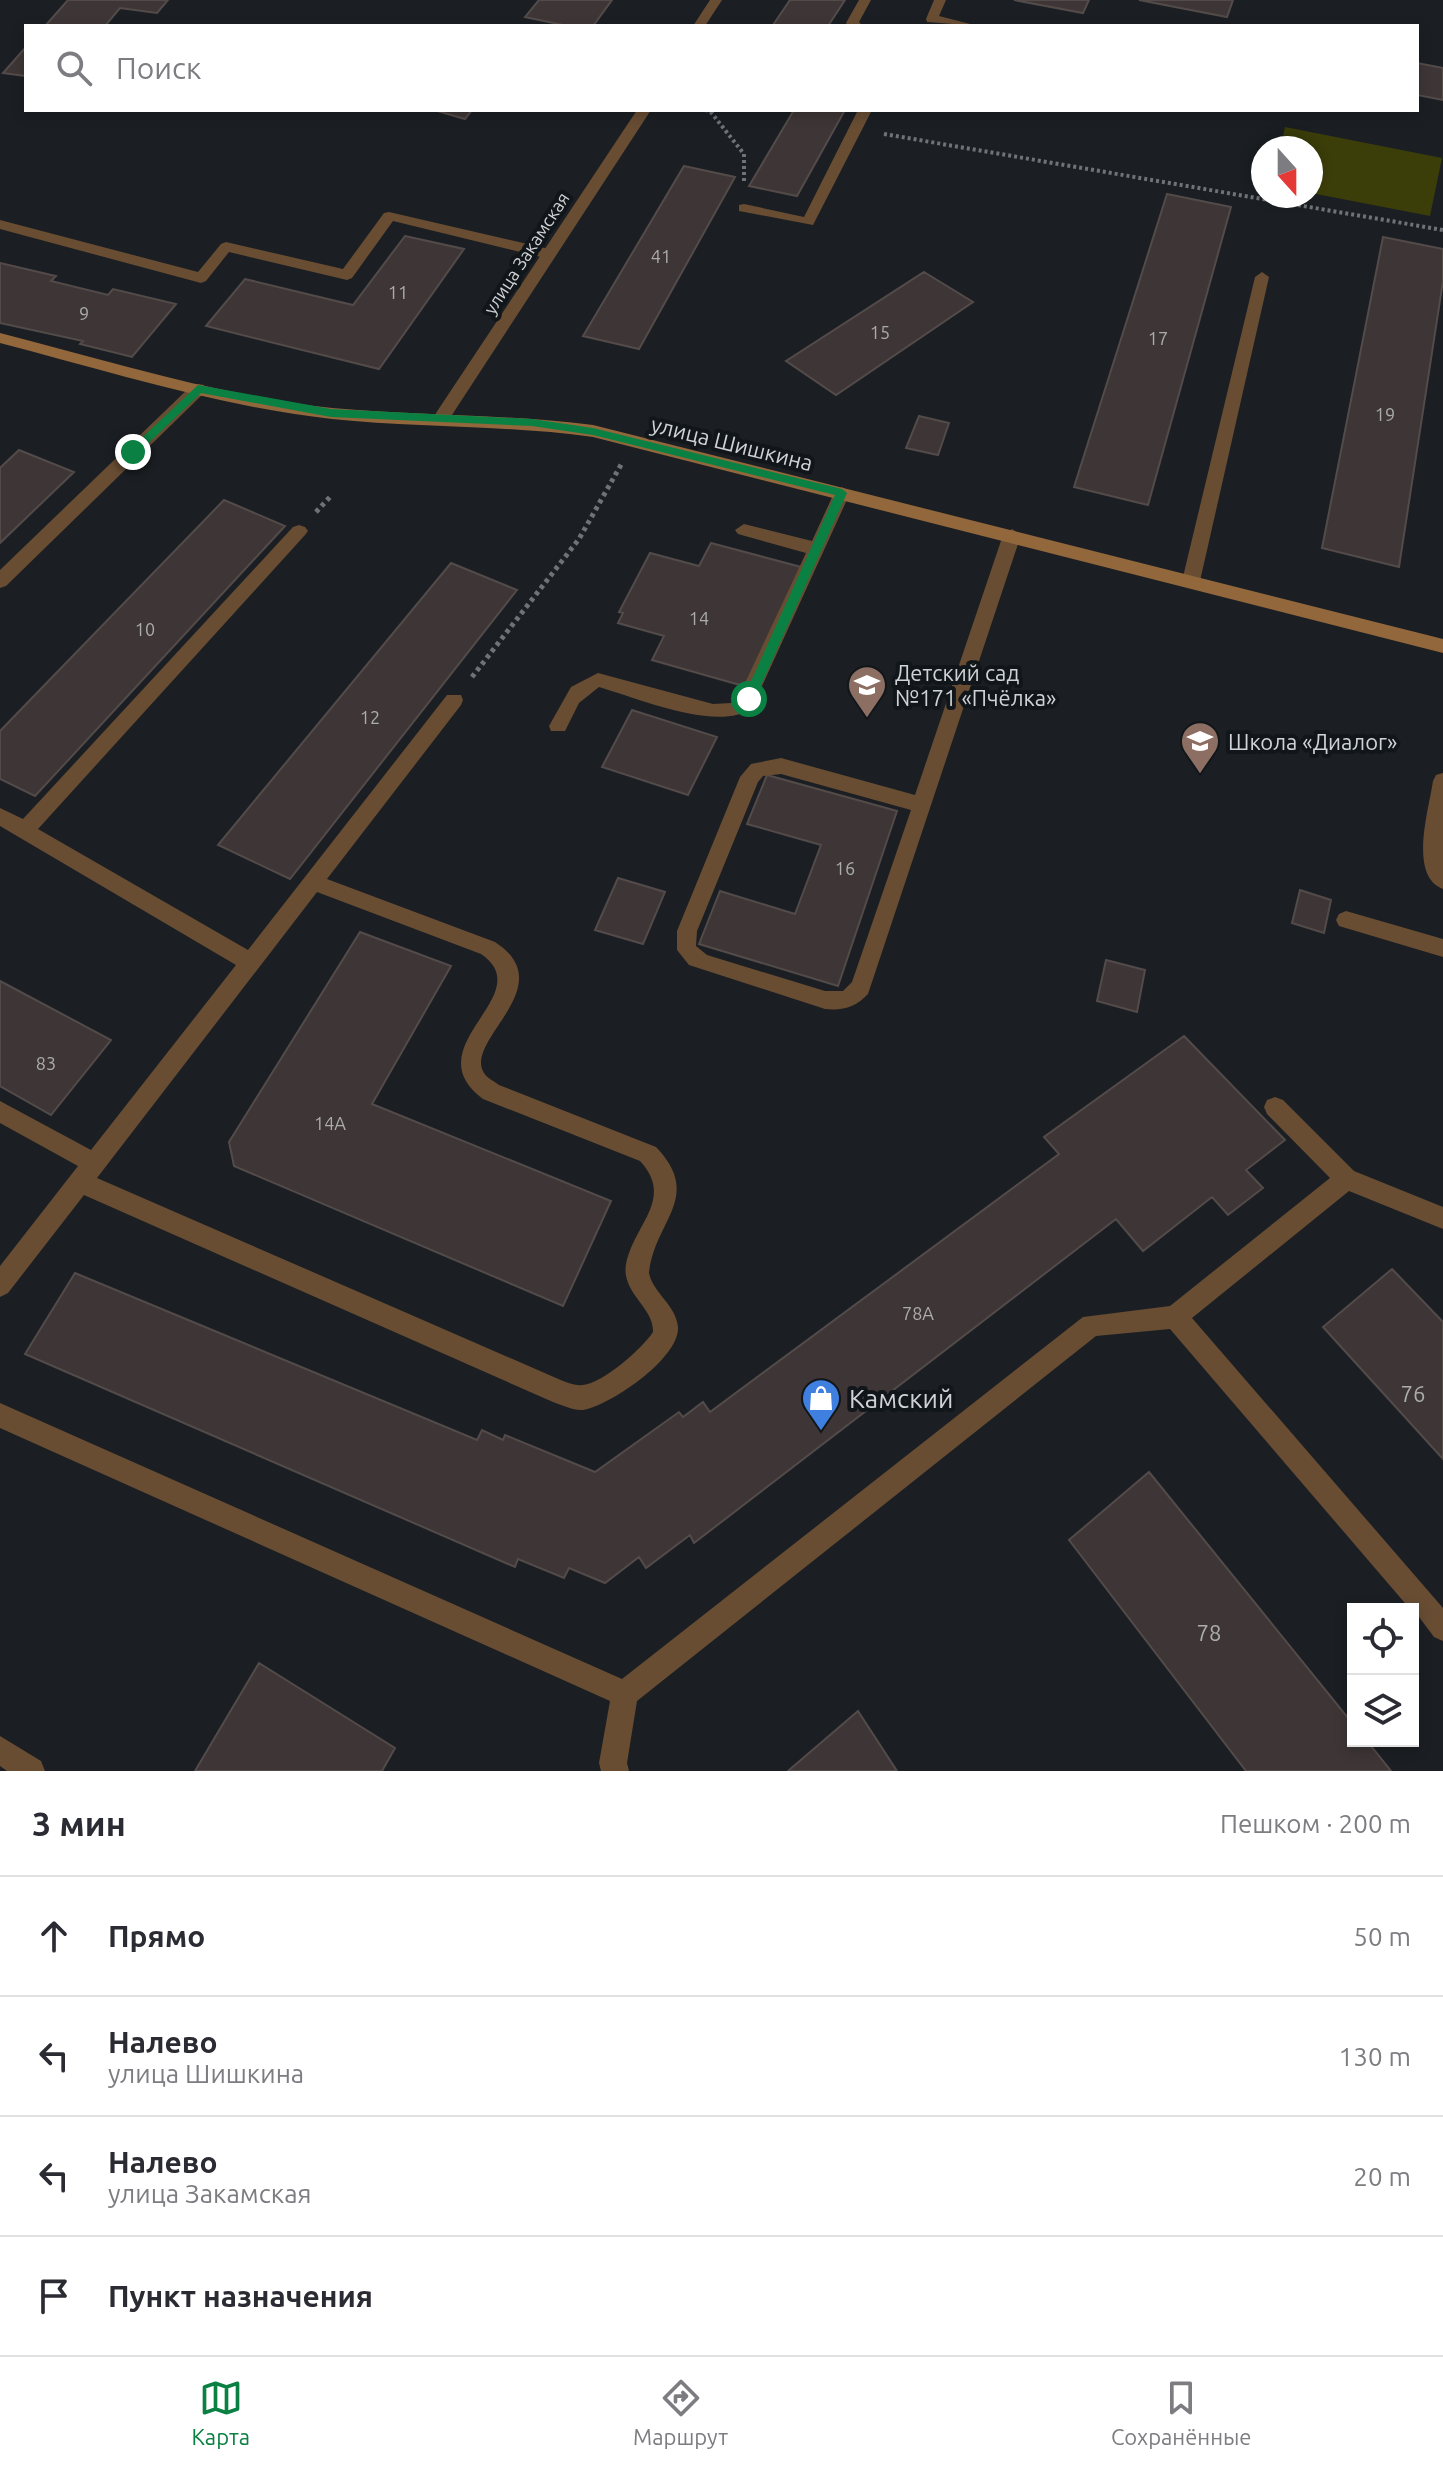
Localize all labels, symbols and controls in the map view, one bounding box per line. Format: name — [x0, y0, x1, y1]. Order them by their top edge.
search box — [24, 24, 1419, 112]
icon: search — [52, 46, 96, 90]
text: Поиск — [116, 51, 201, 85]
north arrow — [1251, 136, 1323, 208]
street label: улица Закамская — [479, 188, 573, 318]
house number: 41 — [651, 246, 671, 266]
house number: 11 — [388, 282, 408, 302]
house number: 9 — [79, 303, 89, 323]
house number: 15 — [870, 322, 890, 342]
house number: 17 — [1148, 328, 1168, 348]
house number: 19 — [1375, 404, 1395, 424]
street label: улица Шишкина — [648, 411, 816, 475]
route end — [115, 434, 151, 470]
house number: 14 — [689, 608, 709, 628]
house number: 10 — [135, 619, 155, 639]
place label: Детский сад №171 «Пчёлка» — [895, 660, 1056, 710]
school or university icon: Детский сад №171 «Пчёлка» — [846, 664, 888, 719]
route start — [731, 681, 767, 717]
house number: 12 — [360, 707, 380, 727]
school or university icon: Школа «Диалог» — [1179, 720, 1221, 775]
place label: Школа «Диалог» — [1228, 729, 1397, 754]
house number: 16 — [835, 858, 855, 878]
house number: 83 — [36, 1053, 56, 1073]
house number: 14А — [314, 1113, 346, 1133]
house number: 78А — [902, 1303, 934, 1323]
shop icon: Камский — [800, 1377, 842, 1432]
house number: 76 — [1401, 1381, 1425, 1406]
place label: Камский — [849, 1384, 953, 1413]
map controls — [1347, 1603, 1419, 1747]
button: locate — [1347, 1603, 1419, 1675]
house number: 78 — [1197, 1620, 1221, 1645]
button: layers — [1347, 1675, 1419, 1747]
text: 3 мин — [32, 1804, 126, 1842]
text: Пешком · 200 m — [1220, 1809, 1411, 1838]
icon: ahead — [32, 1914, 76, 1958]
text: Прямо — [108, 1919, 205, 1953]
text: 50 m — [1353, 1922, 1411, 1951]
text: Налево — [108, 2025, 218, 2059]
icon: left — [32, 2034, 76, 2078]
text: 130 m — [1339, 2042, 1411, 2071]
text: улица Шишкина — [108, 2059, 304, 2088]
text: Налево — [108, 2145, 218, 2179]
icon: left — [32, 2154, 76, 2198]
text: 20 m — [1353, 2162, 1411, 2191]
text: улица Закамская — [108, 2179, 312, 2208]
icon: arrive — [32, 2274, 76, 2318]
text: Пункт назначения — [108, 2279, 373, 2313]
tab: Карта — [191, 2376, 250, 2449]
tab: Маршрут — [633, 2376, 728, 2449]
tab: Сохранённые — [1111, 2376, 1252, 2449]

